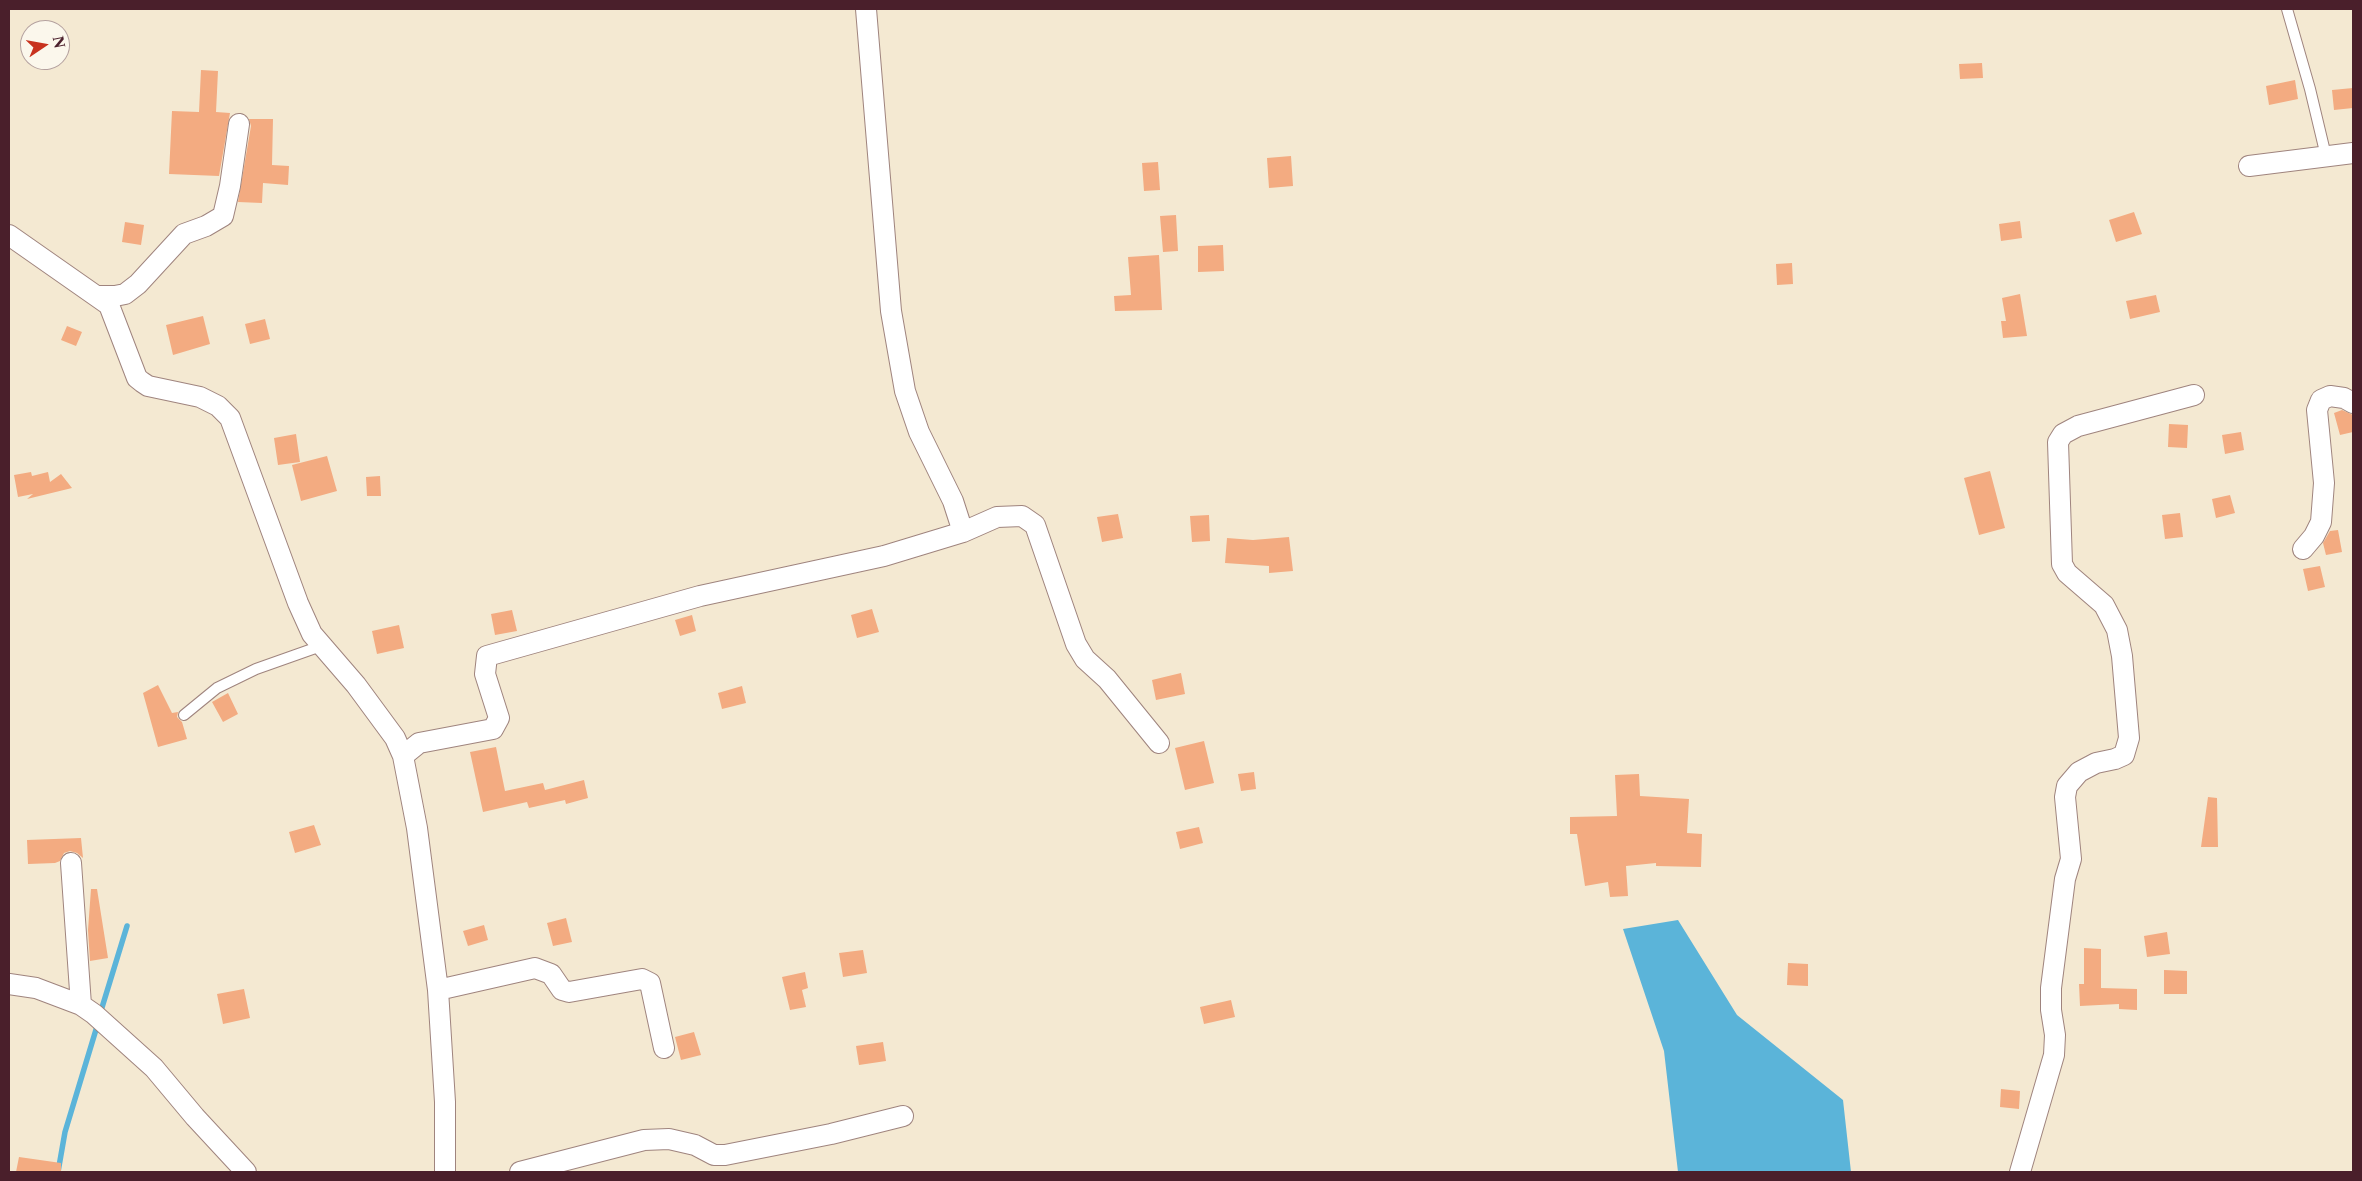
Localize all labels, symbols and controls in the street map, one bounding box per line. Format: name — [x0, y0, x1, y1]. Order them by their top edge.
north arrow — [20, 20, 70, 70]
text: N — [49, 34, 69, 50]

